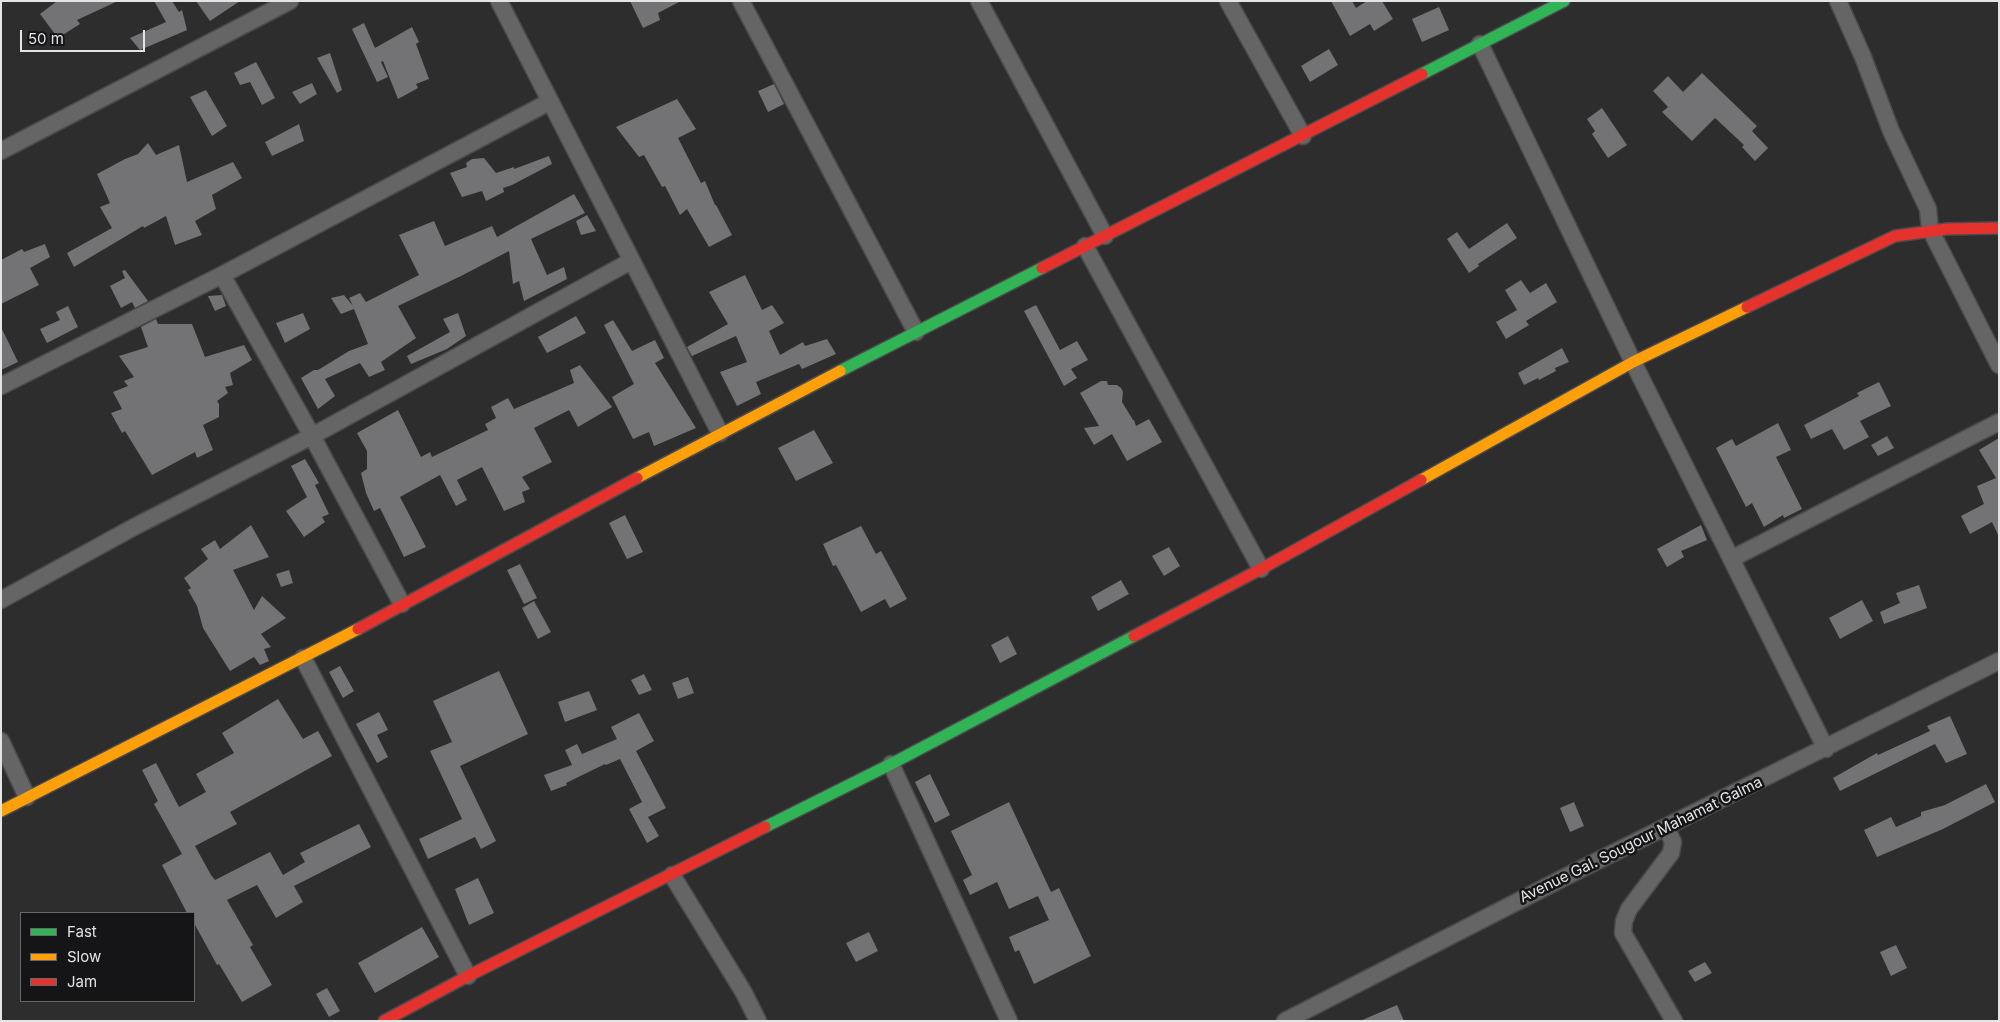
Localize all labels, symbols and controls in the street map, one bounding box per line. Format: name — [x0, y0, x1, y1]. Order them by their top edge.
scale bar — [22, 20, 148, 52]
text: 50 m — [28, 29, 64, 48]
street label: Avenue Gal. Sougour Mahamat Galma — [1517, 773, 1765, 907]
legend — [20, 912, 195, 1002]
text: Fast — [67, 922, 97, 941]
text: Slow — [67, 947, 101, 966]
text: Jam — [67, 972, 97, 991]

